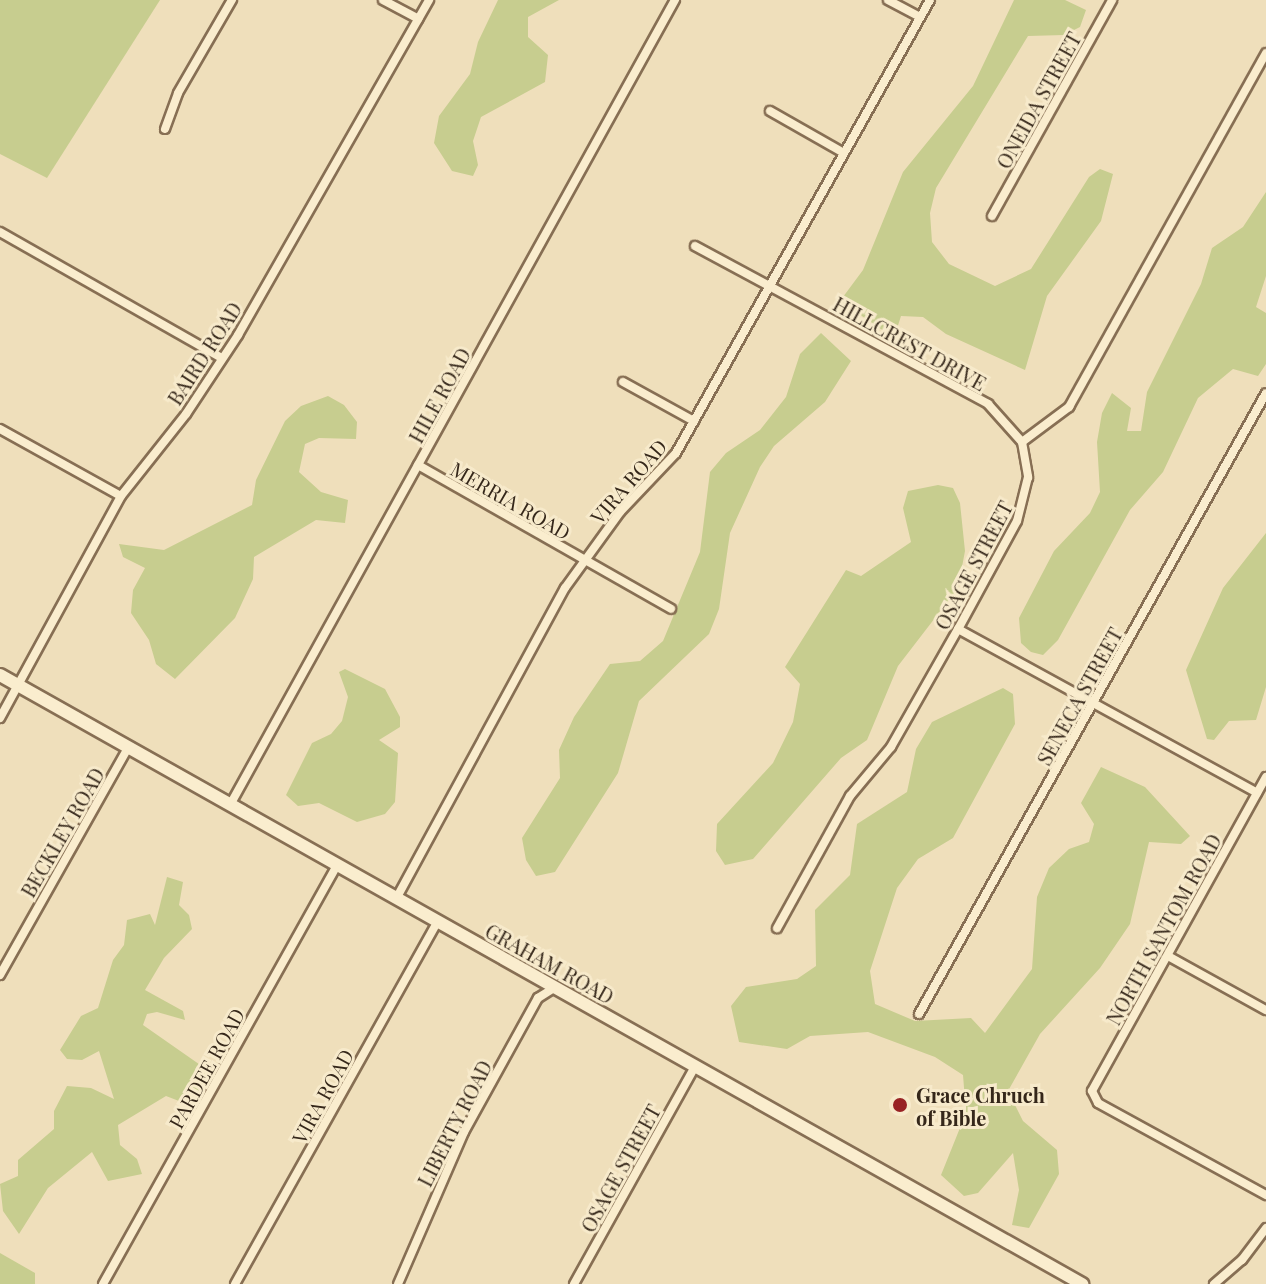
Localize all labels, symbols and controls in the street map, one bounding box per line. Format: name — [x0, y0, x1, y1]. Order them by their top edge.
street label: ONEIDA STREET — [991, 28, 1085, 172]
street label: HILLCREST DRIVE — [829, 291, 991, 395]
street label: BAIRD ROAD — [162, 297, 246, 409]
street label: HILE ROAD — [403, 343, 475, 447]
street label: VIRA ROAD — [585, 434, 671, 528]
street label: MERRIA ROAD — [447, 456, 575, 544]
street label: OSAGE STREET — [929, 497, 1017, 633]
street label: SENECA STREET — [1031, 623, 1127, 769]
street label: BECKLEY ROAD — [15, 763, 109, 901]
street label: NORTH SANTOM ROAD — [1100, 829, 1226, 1029]
street label: GRAHAM ROAD — [482, 918, 618, 1008]
street label: PARDEE ROAD — [163, 1004, 249, 1132]
street label: VIRA ROAD — [286, 1045, 358, 1147]
street label: LIBERTY ROAD — [412, 1056, 496, 1190]
place label: Grace Chruch of Bible — [916, 1082, 1045, 1129]
marker: Grace Chruch of Bible — [891, 1096, 909, 1114]
street label: OSAGE STREET — [575, 1100, 665, 1236]

